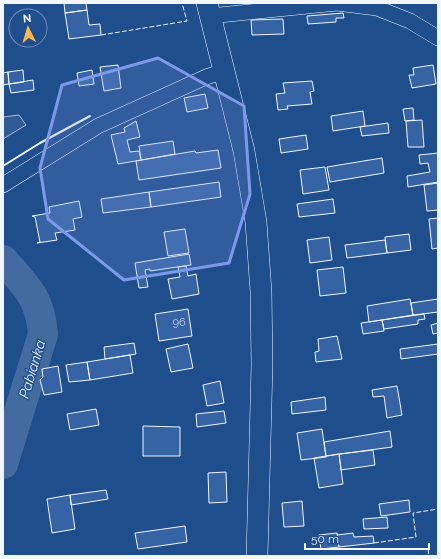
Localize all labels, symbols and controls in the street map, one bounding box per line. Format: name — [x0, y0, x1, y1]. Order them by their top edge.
north arrow — [8, 8, 48, 48]
text: N — [22, 12, 32, 25]
house number: 96 — [172, 316, 186, 329]
water label: Pabianka — [16, 338, 48, 400]
scale bar — [305, 525, 429, 551]
text: 50 m — [311, 532, 339, 546]

